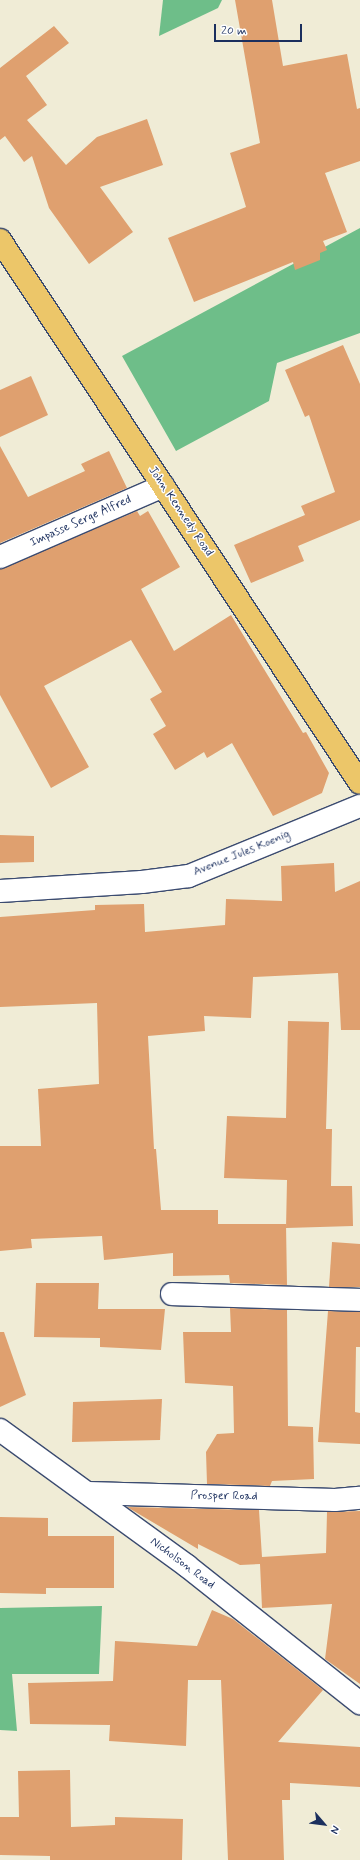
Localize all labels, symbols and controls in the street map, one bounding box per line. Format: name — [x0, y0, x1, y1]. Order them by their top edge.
scale bar — [216, 16, 304, 42]
text: 20 m — [221, 23, 247, 39]
street label: John Kennedy Road — [145, 465, 215, 559]
street label: Impasse Serge Alfred — [28, 493, 134, 551]
street label: Avenue Jules Koenig — [191, 828, 293, 880]
street label: Prosper Road — [191, 1489, 257, 1505]
street label: Nicholson Road — [147, 1535, 217, 1593]
north arrow — [304, 1804, 344, 1844]
text: N — [327, 1823, 342, 1836]

